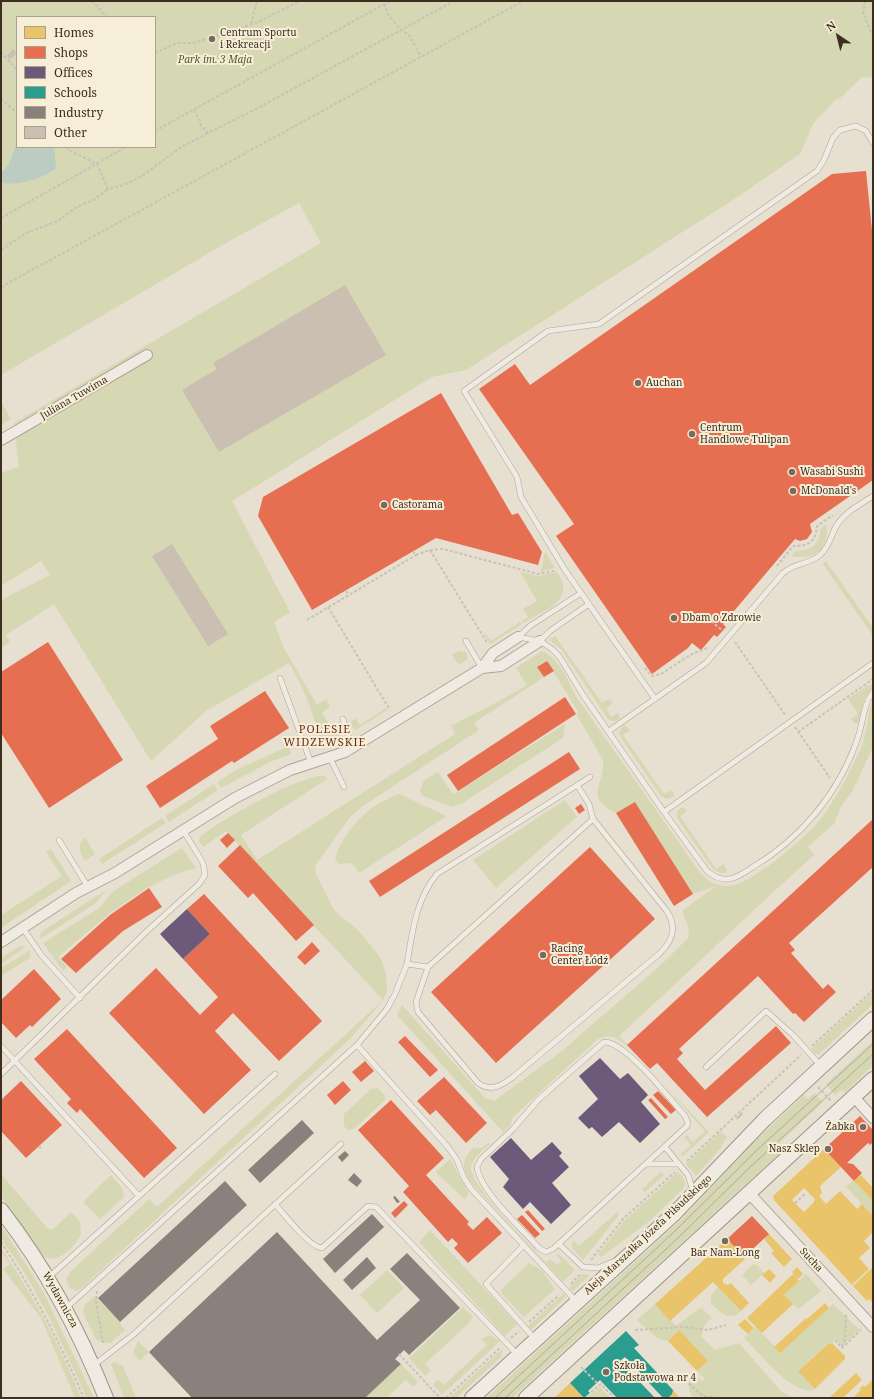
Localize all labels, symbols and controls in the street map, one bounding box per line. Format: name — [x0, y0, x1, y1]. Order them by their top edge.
legend — [16, 16, 156, 148]
north arrow — [818, 16, 858, 56]
text: N — [823, 17, 839, 34]
text: Homes — [54, 24, 94, 41]
place label: Centrum Sportu i Rekreacji — [220, 27, 296, 50]
marker: Centrum Sportu i Rekreacji — [207, 34, 217, 44]
text: Shops — [54, 44, 88, 61]
park label: Park im. 3 Maja — [178, 54, 252, 66]
text: Offices — [54, 64, 93, 81]
text: Schools — [54, 84, 97, 101]
text: Industry — [54, 104, 103, 121]
text: Other — [54, 124, 87, 141]
street label: Juliana Tuwima — [38, 374, 110, 422]
place label: Auchan — [646, 377, 683, 389]
marker: Auchan — [633, 378, 643, 388]
place label: Centrum Handlowe Tulipan — [700, 422, 789, 446]
marker: Centrum Handlowe Tulipan — [687, 429, 697, 439]
place label: Wasabi Sushi — [800, 466, 863, 478]
marker: Wasabi Sushi — [787, 467, 797, 477]
place label: McDonald's — [801, 485, 856, 497]
marker: McDonald's — [788, 486, 798, 496]
place label: Castorama — [392, 499, 443, 511]
marker: Castorama — [379, 500, 389, 510]
place label: Dbam o Zdrowie — [682, 612, 761, 624]
marker: Dbam o Zdrowie — [669, 613, 679, 623]
district label: POLESIE WIDZEWSKIE — [284, 723, 366, 749]
place label: Racing Center Łódź — [551, 943, 608, 966]
marker: Racing Center Łódź — [538, 950, 548, 960]
place label: Żabka — [826, 1121, 855, 1133]
marker: Żabka — [858, 1122, 868, 1132]
place label: Nasz Sklep — [769, 1143, 820, 1155]
marker: Nasz Sklep — [823, 1144, 833, 1154]
street label: Aleja Marszałka Józefa Piłsudskiego — [582, 1173, 714, 1297]
marker: Bar Nam-Long — [720, 1236, 730, 1246]
street label: Sucha — [797, 1245, 825, 1275]
place label: Bar Nam-Long — [690, 1247, 760, 1259]
street label: Wydawnicza — [40, 1270, 80, 1330]
place label: Szkoła Podstawowa nr 4 — [614, 1360, 696, 1384]
marker: Szkoła Podstawowa nr 4 — [601, 1367, 611, 1377]

